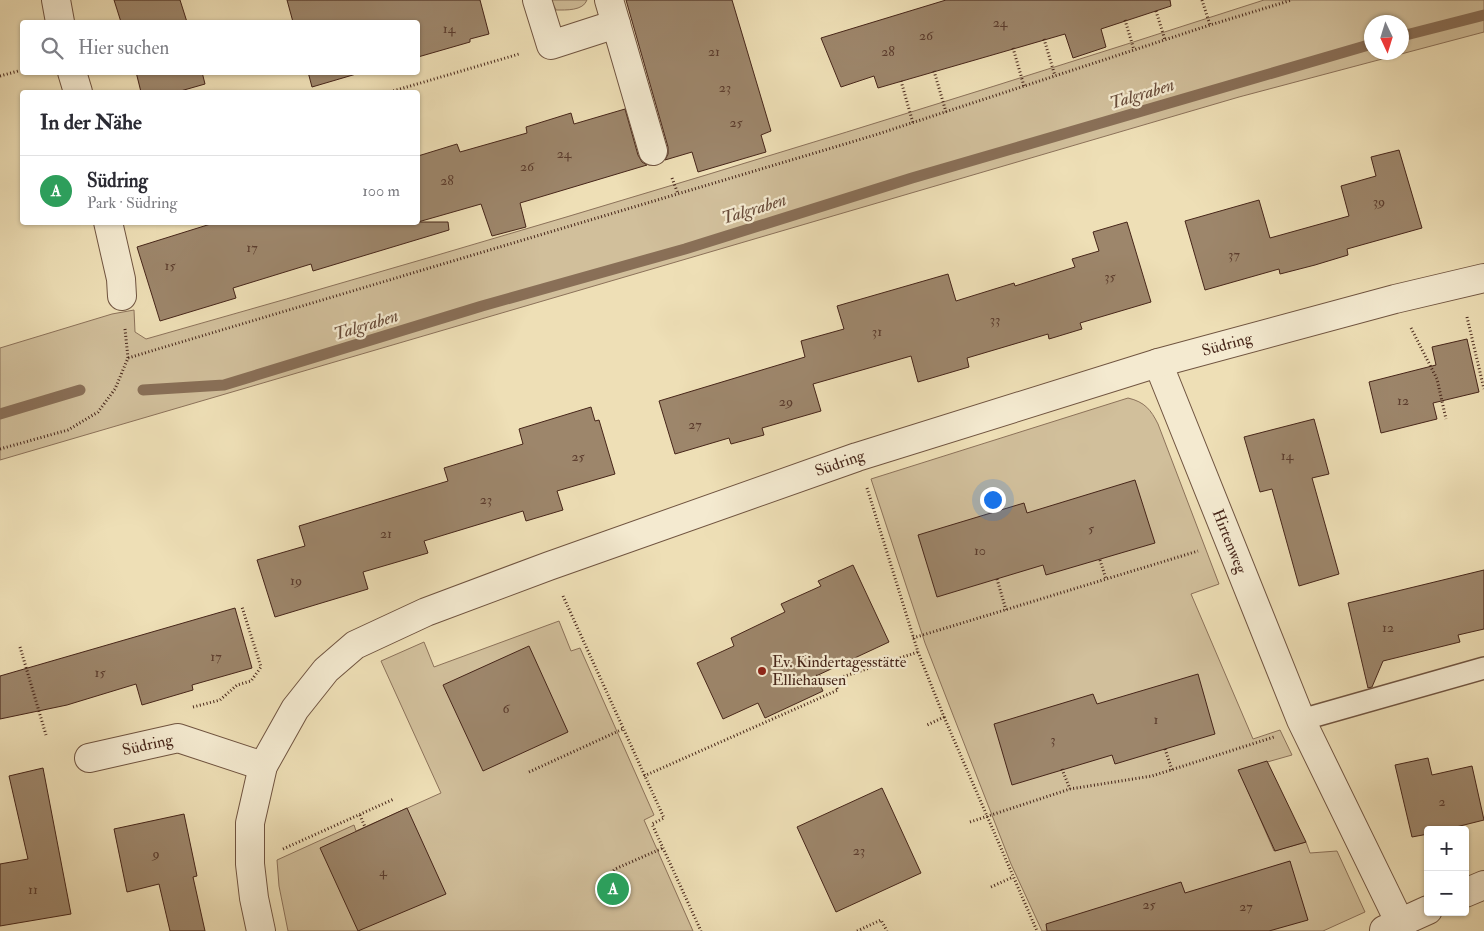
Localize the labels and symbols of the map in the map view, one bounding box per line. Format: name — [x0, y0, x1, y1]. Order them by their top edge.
house number: 24 — [993, 14, 1009, 31]
north arrow — [1364, 15, 1409, 60]
house number: 14 — [443, 20, 457, 37]
house number: 26 — [919, 27, 934, 44]
house number: 21 — [708, 43, 720, 60]
house number: 28 — [881, 43, 895, 60]
water label: Talgraben — [1107, 73, 1177, 115]
house number: 23 — [719, 79, 731, 96]
house number: 25 — [729, 114, 743, 131]
house number: 24 — [557, 145, 573, 162]
house number: 26 — [520, 158, 535, 175]
house number: 28 — [440, 172, 454, 189]
water label: Talgraben — [719, 188, 789, 230]
house number: 39 — [1373, 193, 1385, 210]
house number: 17 — [246, 239, 258, 256]
house number: 37 — [1228, 246, 1240, 263]
house number: 15 — [164, 257, 176, 274]
house number: 35 — [1104, 268, 1117, 285]
water label: Talgraben — [331, 304, 401, 346]
house number: 33 — [990, 311, 1000, 328]
house number: 31 — [872, 323, 882, 340]
street label: Südring — [1200, 328, 1255, 361]
house number: 12 — [1397, 392, 1409, 409]
house number: 29 — [779, 393, 793, 410]
house number: 27 — [688, 416, 702, 433]
street label: Südring — [812, 445, 868, 481]
house number: 14 — [1281, 447, 1295, 464]
house number: 25 — [571, 448, 585, 465]
your location — [980, 487, 1006, 513]
house number: 23 — [480, 491, 492, 508]
street label: Hirtenweg — [1208, 506, 1252, 577]
house number: 5 — [1088, 520, 1095, 537]
house number: 21 — [380, 525, 392, 542]
house number: 10 — [974, 542, 986, 559]
house number: 19 — [290, 572, 302, 589]
house number: 12 — [1382, 619, 1394, 636]
house number: 17 — [210, 648, 222, 665]
place label: Ev. Kindertagesstätte Elliehausen — [772, 652, 907, 690]
house number: 15 — [94, 664, 106, 681]
marker: Ev. Kindertagesstätte Elliehausen — [756, 665, 768, 677]
house number: 6 — [502, 700, 510, 717]
house number: 1 — [1154, 711, 1159, 728]
street label: Südring — [120, 729, 176, 760]
house number: 3 — [1050, 731, 1056, 748]
house number: 2 — [1438, 793, 1446, 810]
house number: 23 — [853, 842, 865, 859]
house number: 9 — [151, 845, 160, 862]
house number: 4 — [379, 863, 388, 880]
pin: A — [597, 870, 629, 908]
house number: 11 — [28, 881, 38, 898]
house number: 25 — [1142, 896, 1156, 913]
house number: 27 — [1239, 898, 1253, 915]

